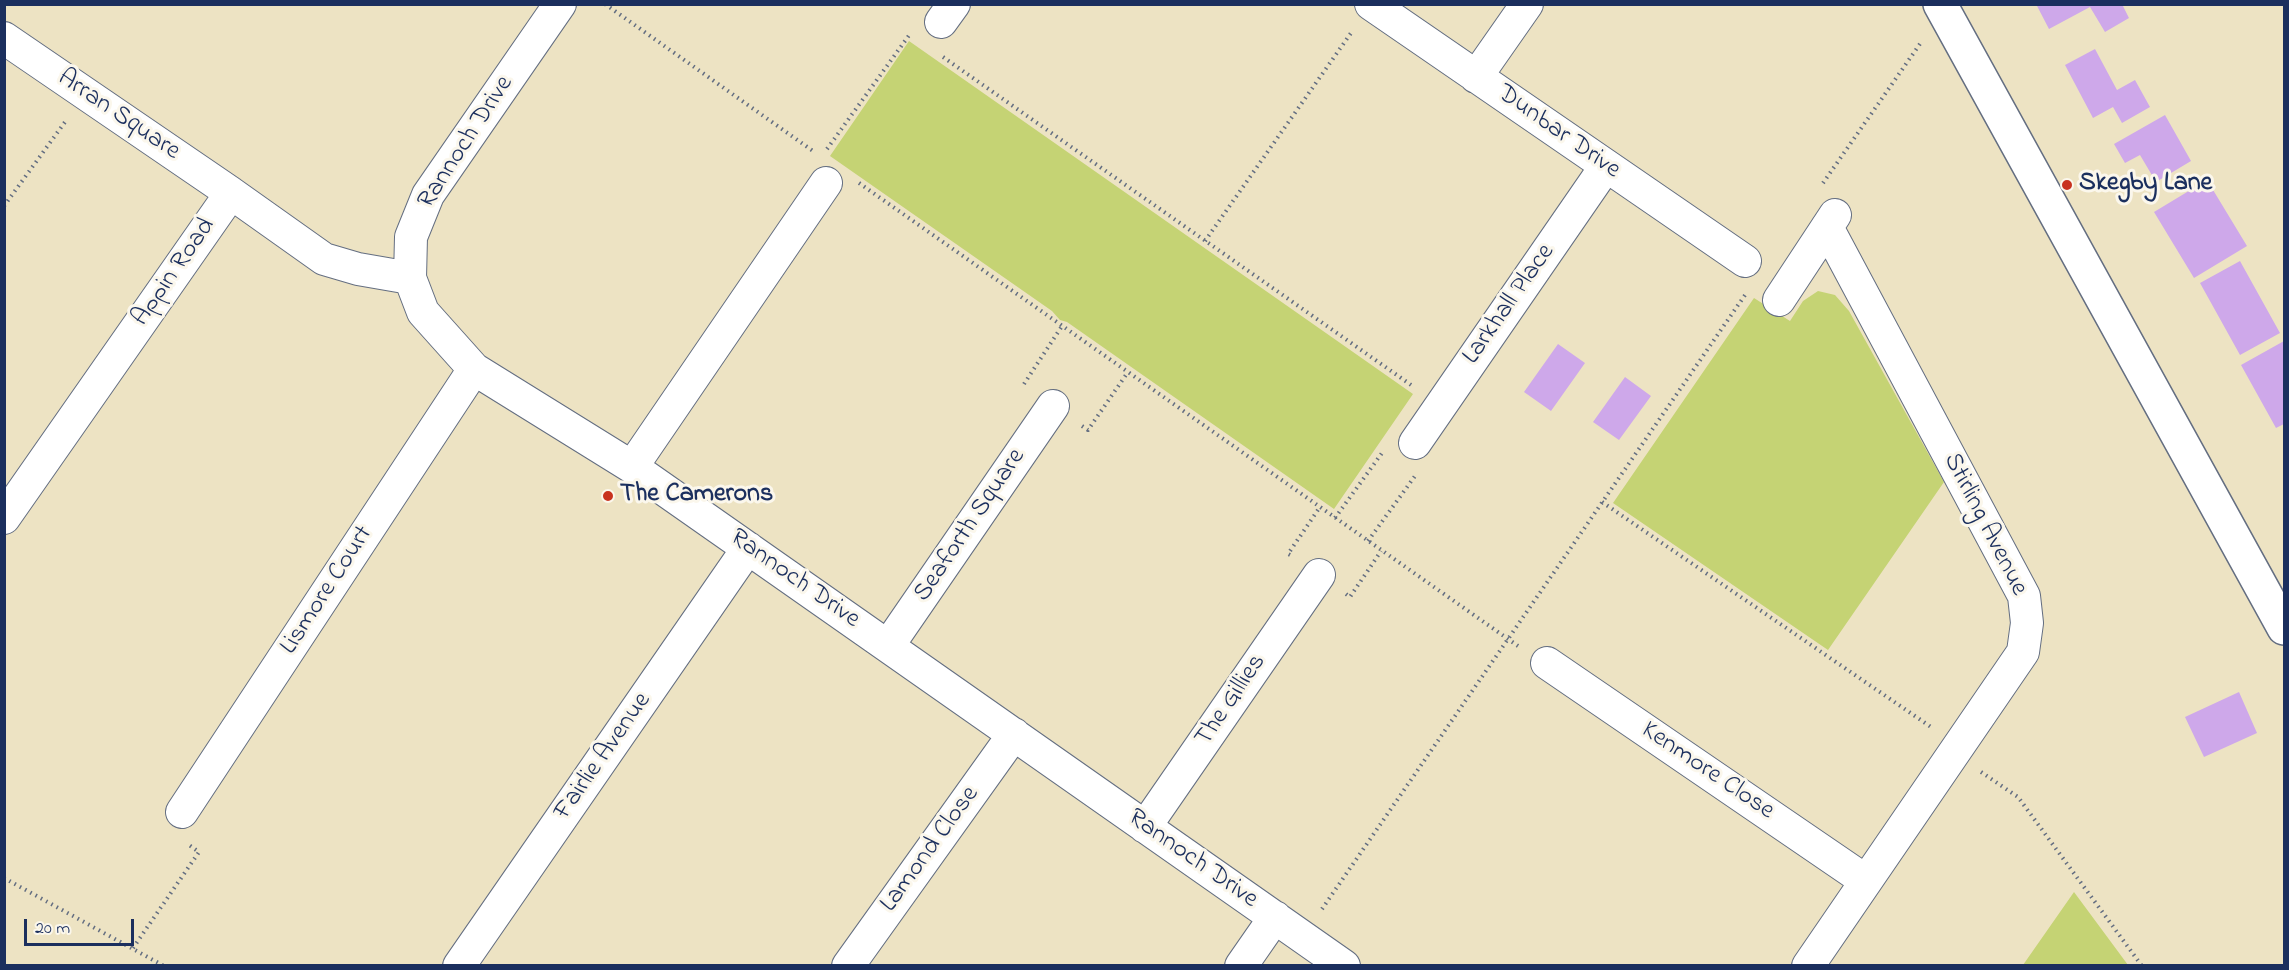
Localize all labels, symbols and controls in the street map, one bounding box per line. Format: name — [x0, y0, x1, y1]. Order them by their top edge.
street label: Arran Square — [51, 63, 185, 169]
street label: Rannoch Drive — [412, 71, 522, 215]
street label: Dunbar Drive — [1490, 79, 1626, 187]
place label: Skegby Lane — [2079, 169, 2212, 201]
marker: Skegby Lane — [2060, 178, 2074, 192]
street label: Appin Road — [126, 213, 224, 333]
street label: Larkhall Place — [1457, 239, 1563, 371]
street label: Seaforth Square — [908, 443, 1034, 609]
street label: Stirling Avenue — [1935, 448, 2033, 602]
place label: The Camerons — [620, 480, 773, 512]
marker: The Camerons — [601, 489, 615, 503]
street label: Lismore Court — [275, 521, 381, 661]
street label: Rannoch Drive — [723, 524, 865, 636]
street label: The Gillies — [1190, 649, 1274, 753]
street label: Fairlie Avenue — [549, 687, 659, 827]
street label: Kenmore Close — [1634, 716, 1780, 828]
street label: Lamond Close — [875, 781, 987, 919]
street label: Rannoch Drive — [1121, 804, 1263, 916]
scale bar — [27, 907, 136, 945]
text: 20 m — [35, 916, 70, 942]

